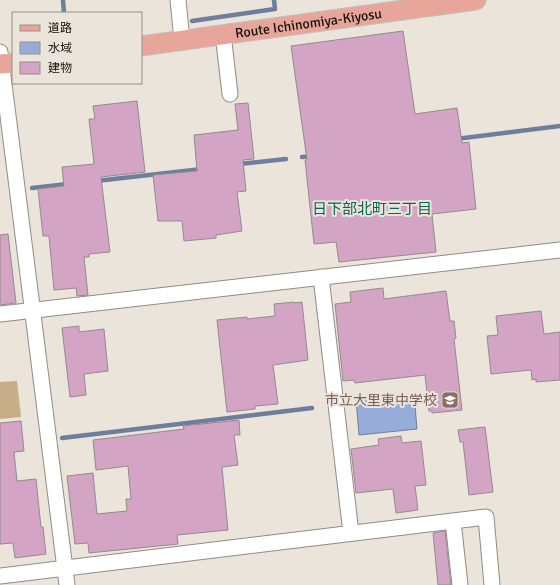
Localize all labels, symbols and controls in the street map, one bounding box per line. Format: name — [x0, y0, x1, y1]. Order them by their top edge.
street label: Route Ichinomiya-Kiyosu — [234, 5, 383, 41]
legend — [12, 12, 142, 84]
text: 道路 — [48, 21, 72, 36]
text: 水域 — [48, 41, 72, 56]
text: 建物 — [48, 61, 72, 76]
district label: 日下部北町三丁目 — [312, 200, 432, 218]
school or university icon: 市立大里東中学校 — [440, 390, 460, 410]
place label: 市立大里東中学校 — [325, 392, 437, 409]

